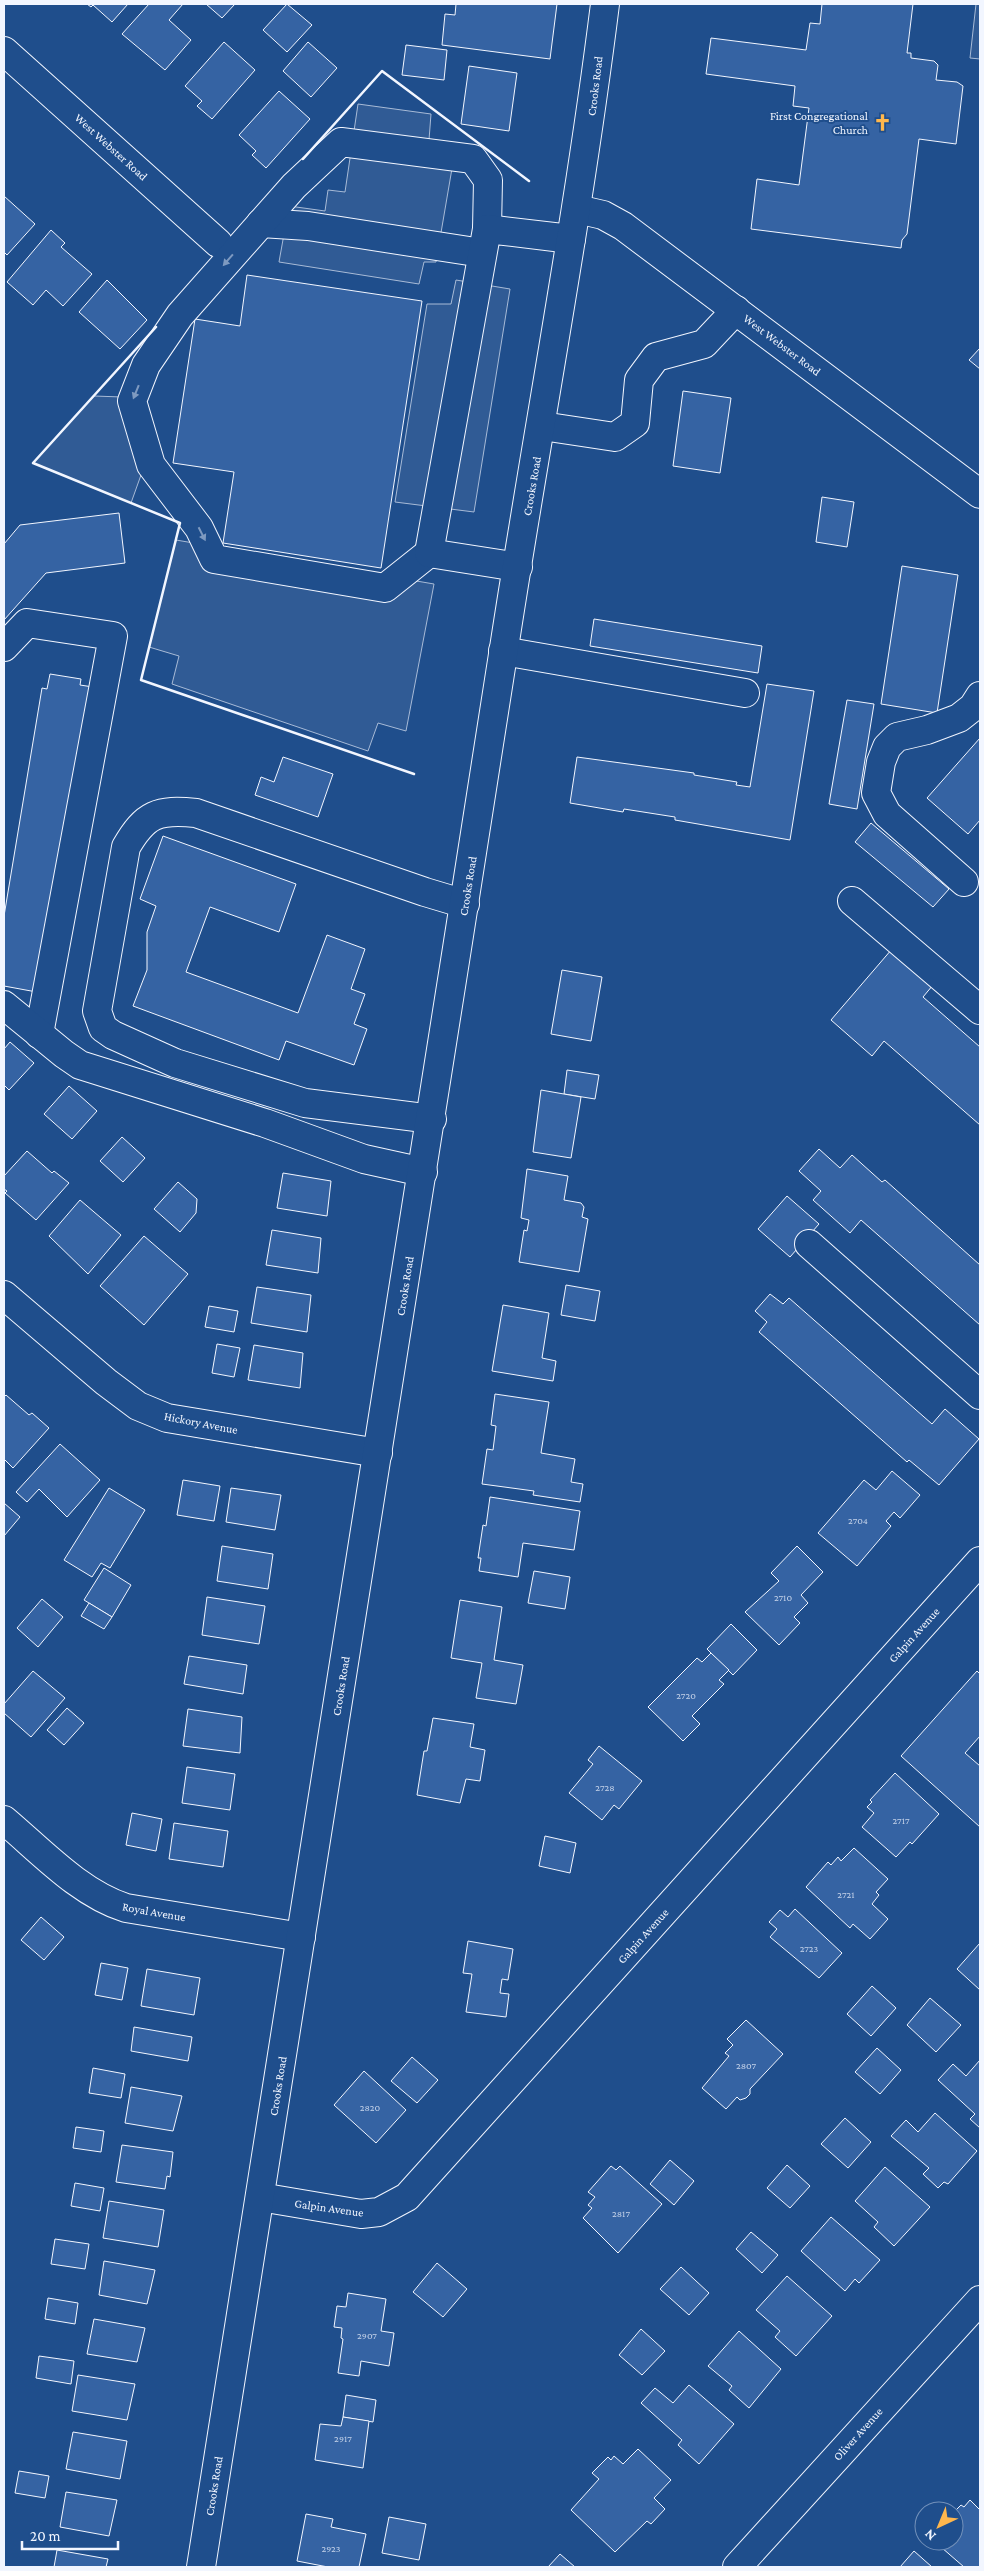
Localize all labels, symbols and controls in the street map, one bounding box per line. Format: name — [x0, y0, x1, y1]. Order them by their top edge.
street label: Crooks Road — [584, 55, 606, 117]
place label: First Congregational Church — [770, 109, 869, 137]
street label: West Webster Road — [72, 111, 151, 184]
church icon: First Congregational Church — [872, 113, 892, 133]
one-way arrow — [223, 253, 234, 266]
street label: West Webster Road — [741, 311, 824, 379]
one-way arrow — [131, 385, 139, 399]
street label: Crooks Road — [520, 455, 544, 517]
one-way arrow — [198, 527, 206, 542]
street label: Crooks Road — [456, 855, 480, 917]
street label: Crooks Road — [393, 1255, 417, 1317]
street label: Hickory Avenue — [163, 1409, 239, 1437]
house number: 2704 — [848, 1515, 868, 1526]
house number: 2710 — [774, 1592, 792, 1603]
street label: Galpin Avenue — [885, 1604, 943, 1666]
street label: Crooks Road — [329, 1655, 353, 1717]
house number: 2720 — [676, 1690, 696, 1701]
house number: 2728 — [595, 1782, 615, 1793]
house number: 2717 — [892, 1815, 910, 1826]
house number: 2721 — [837, 1889, 855, 1900]
street label: Royal Avenue — [121, 1900, 187, 1924]
street label: Galpin Avenue — [614, 1905, 672, 1967]
house number: 2723 — [800, 1943, 819, 1954]
street label: Crooks Road — [266, 2055, 290, 2117]
house number: 2807 — [736, 2060, 756, 2071]
house number: 2820 — [360, 2102, 381, 2113]
street label: Galpin Avenue — [293, 2196, 365, 2220]
house number: 2817 — [612, 2208, 630, 2219]
house number: 2907 — [357, 2330, 377, 2341]
street label: Oliver Avenue — [830, 2404, 886, 2464]
house number: 2917 — [334, 2433, 352, 2444]
street label: Crooks Road — [202, 2455, 226, 2517]
north arrow — [914, 2501, 964, 2551]
scale bar — [22, 2518, 119, 2550]
text: N — [921, 2526, 939, 2544]
text: 20 m — [30, 2528, 61, 2544]
house number: 2923 — [321, 2543, 341, 2554]

